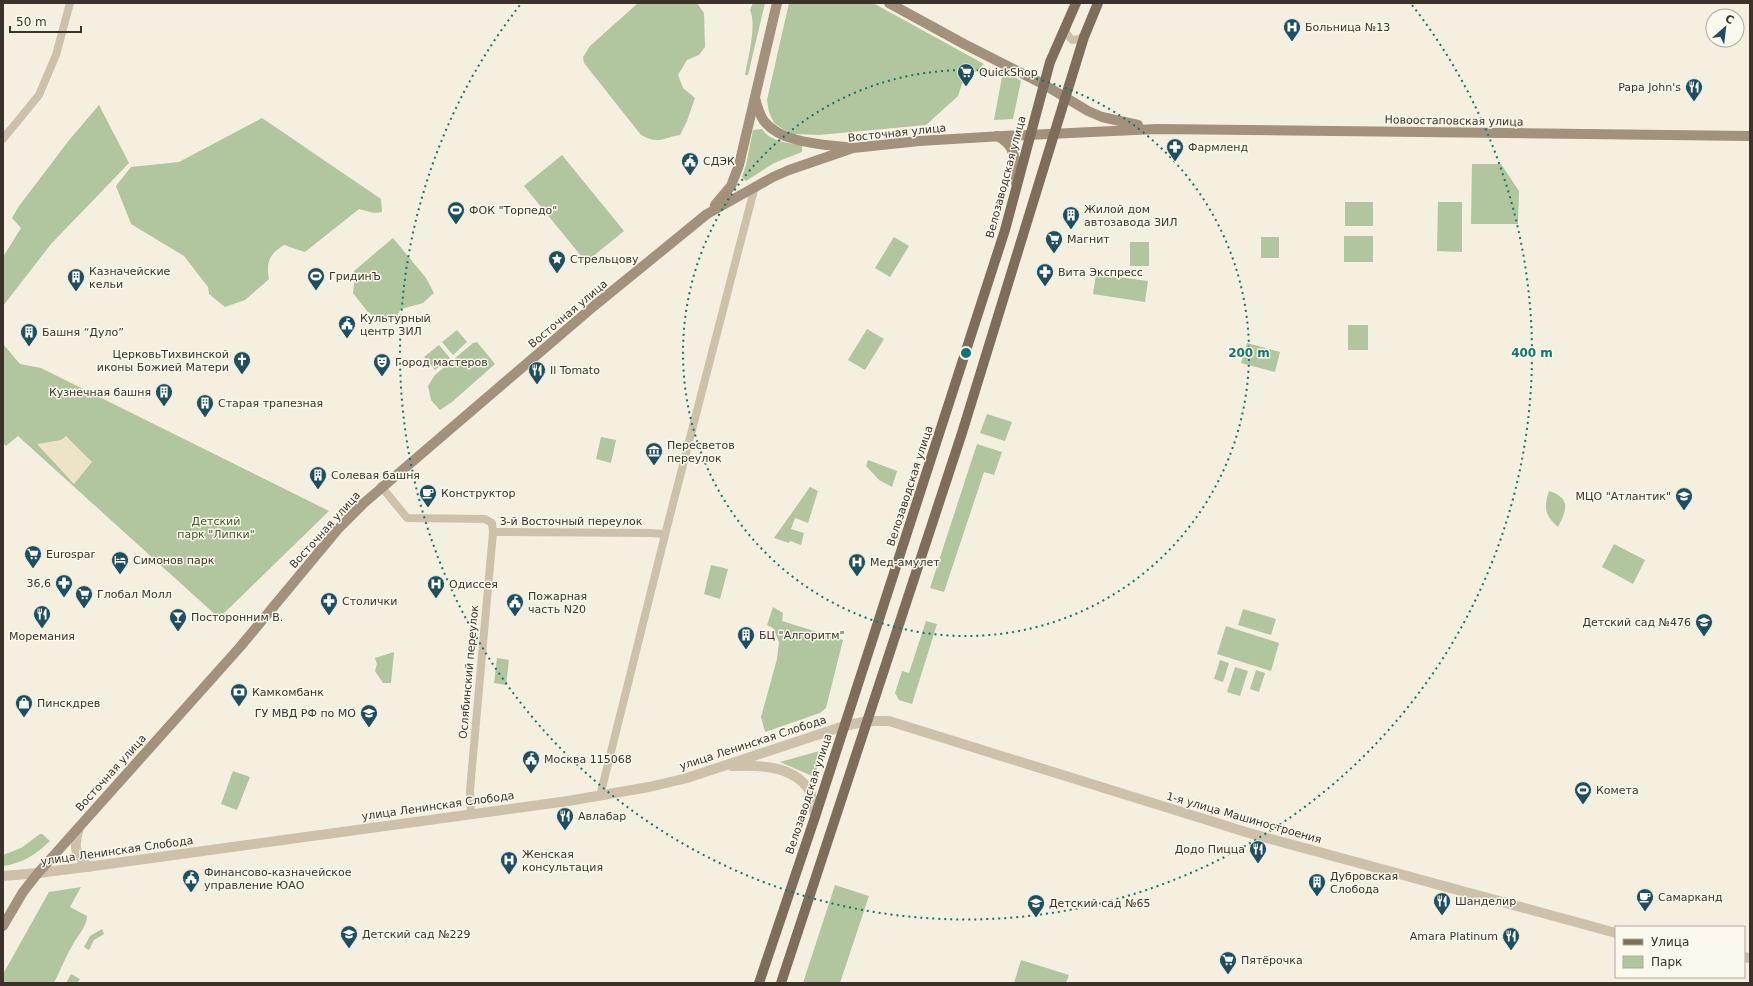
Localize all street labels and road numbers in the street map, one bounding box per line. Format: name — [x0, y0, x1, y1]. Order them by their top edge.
street label: Новоостаповская улица — [1384, 113, 1524, 129]
street label: Велозаводская улица — [983, 114, 1029, 240]
street label: Восточная улица — [847, 121, 947, 145]
street label: Восточная улица — [526, 277, 610, 351]
street label: Велозаводская улица — [884, 424, 936, 548]
street label: Восточная улица — [287, 489, 363, 571]
street label: 3-й Восточный переулок — [500, 515, 643, 528]
street label: Ослябинский переулок — [457, 604, 481, 740]
street label: улица Ленинская Слобода — [678, 713, 828, 773]
street label: Восточная улица — [73, 732, 149, 814]
street label: Велозаводская улица — [783, 732, 835, 856]
street label: улица Ленинская Слобода — [361, 789, 515, 823]
street label: 1-я улица Машиностроения — [1165, 790, 1323, 846]
street label: улица Ленинская Слобода — [40, 834, 194, 868]

